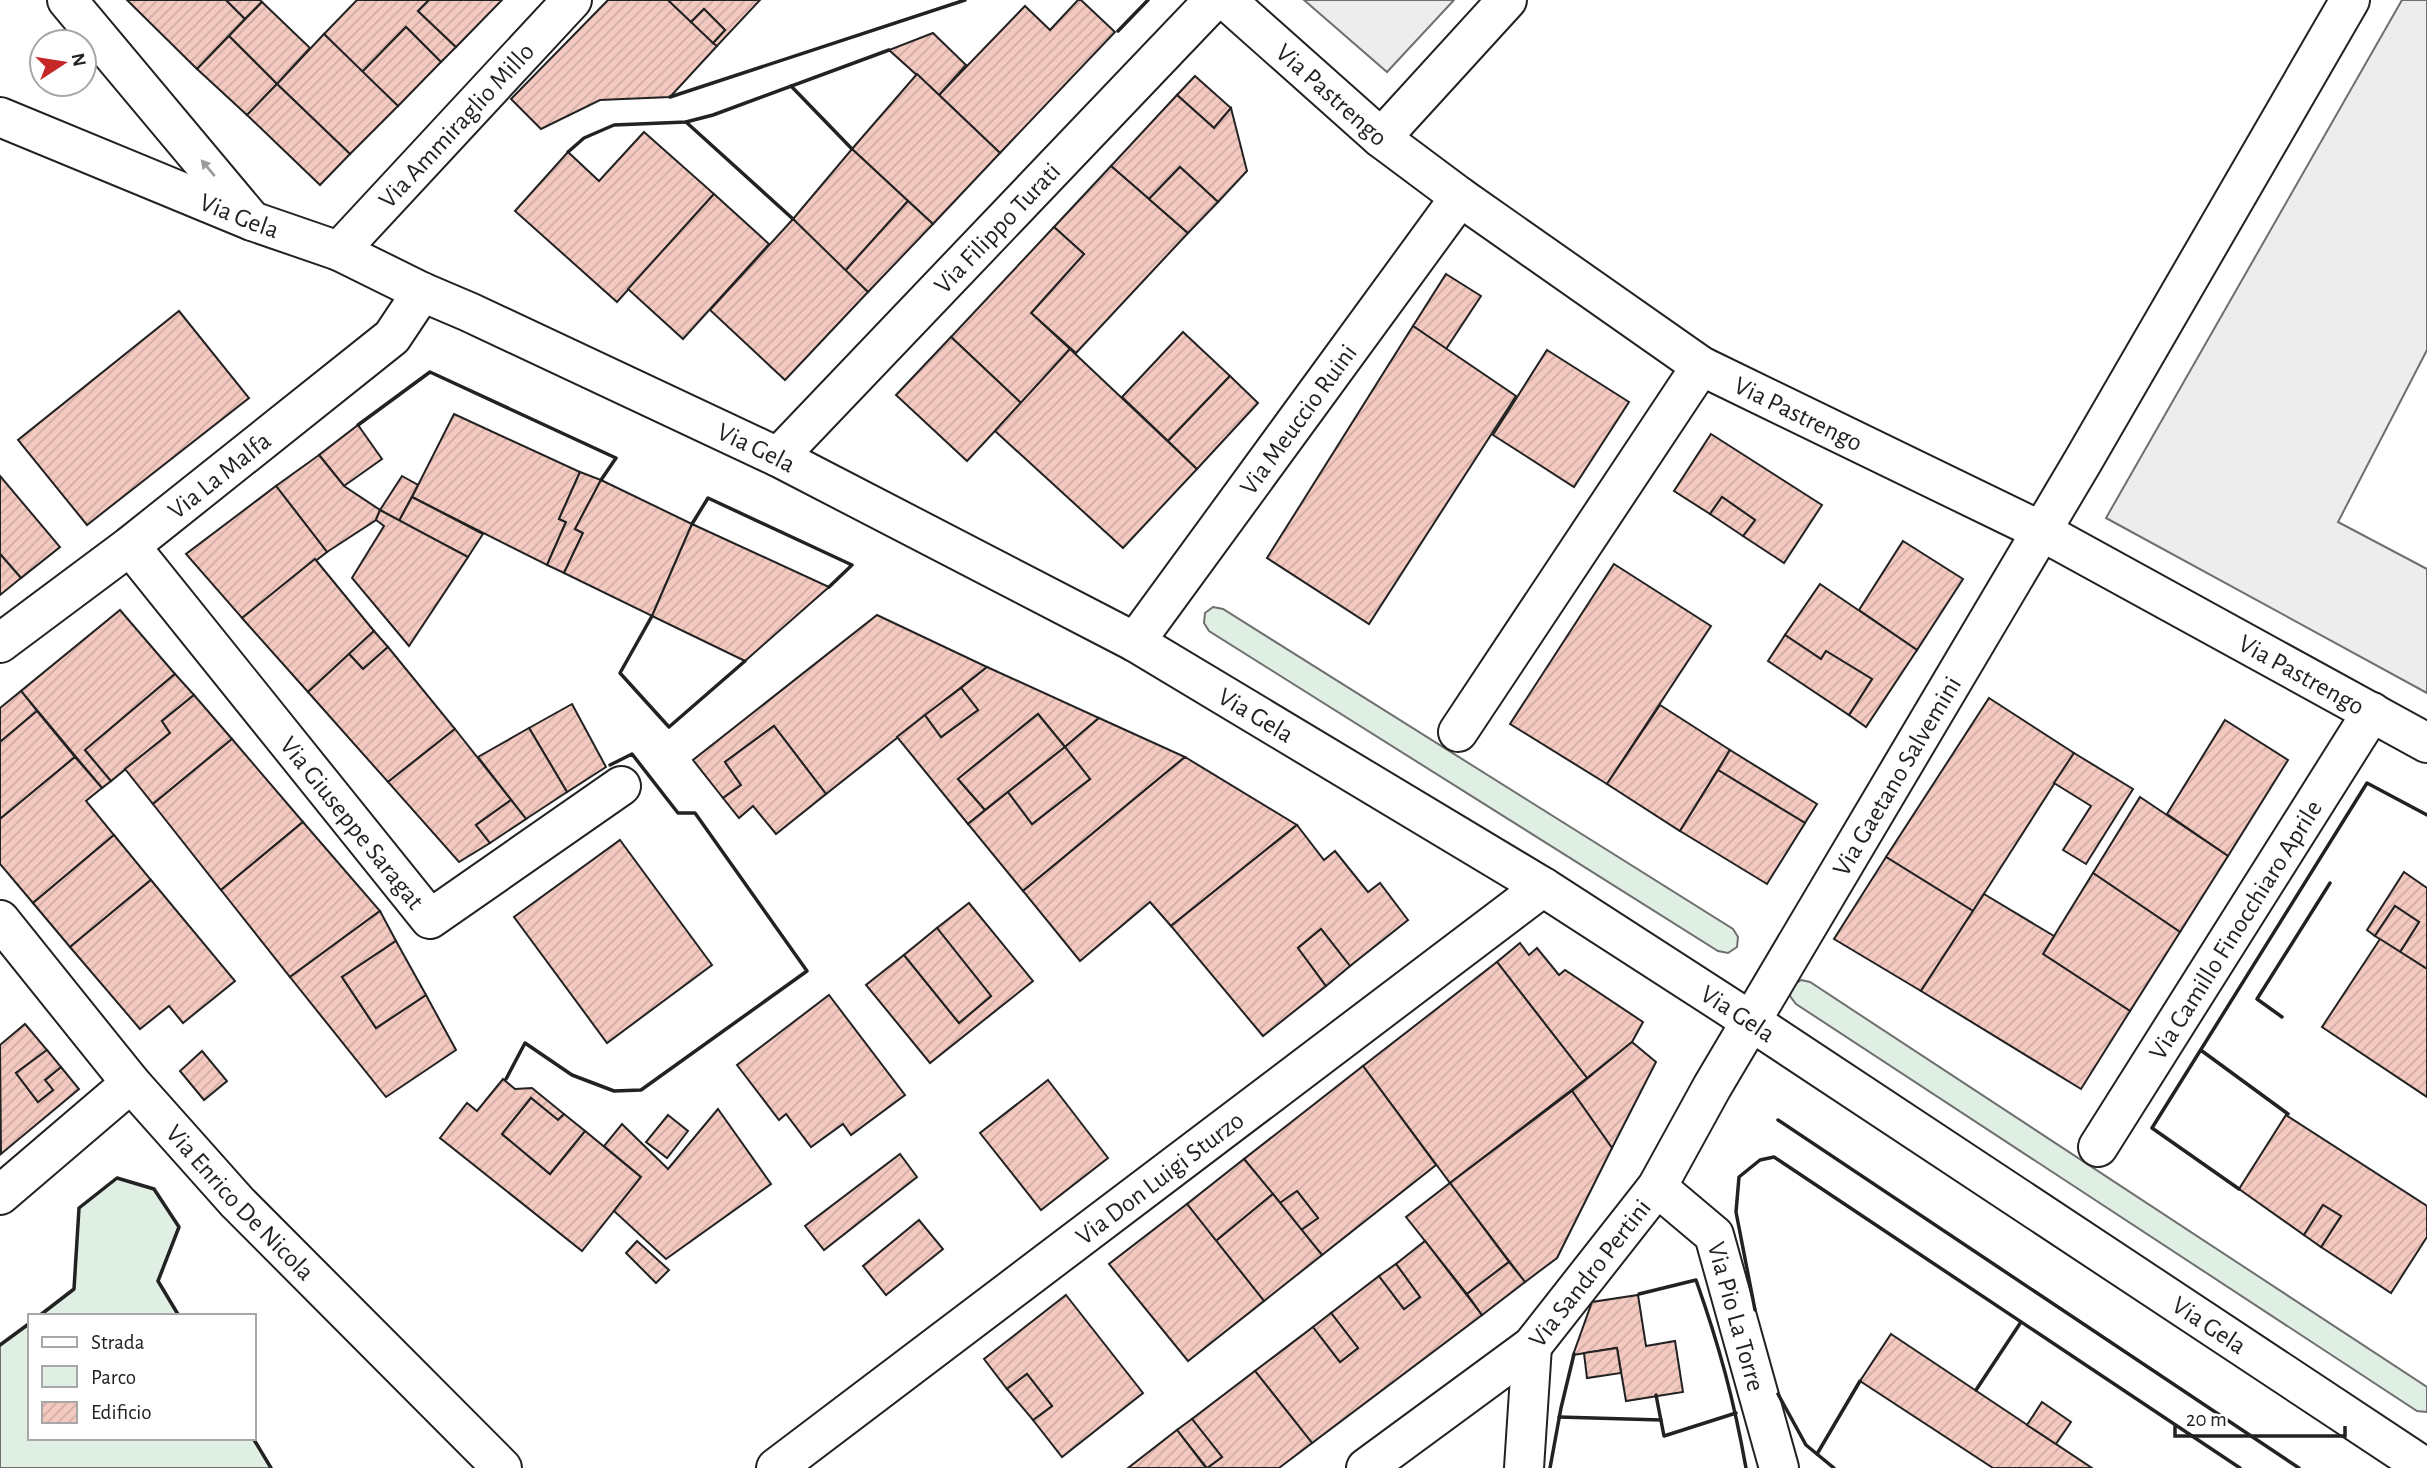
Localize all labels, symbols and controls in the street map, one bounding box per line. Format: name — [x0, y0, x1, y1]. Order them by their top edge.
north arrow — [28, 28, 98, 98]
street label: Via Ammiraglio Millo — [374, 38, 539, 213]
street label: Via Pastrengo — [1271, 39, 1392, 151]
text: N — [67, 51, 89, 68]
street label: Via Filippo Turati — [930, 158, 1066, 299]
one-way arrow — [201, 160, 216, 177]
street label: Via Gela — [196, 189, 282, 243]
street label: Via Meuccio Ruini — [1235, 340, 1362, 500]
street label: Via Pastrengo — [1730, 372, 1867, 456]
street label: Via Gela — [713, 419, 799, 478]
street label: Via La Malfa — [163, 427, 276, 524]
street label: Via Pastrengo — [2234, 630, 2369, 720]
street label: Via Gaetano Salvemini — [1828, 672, 1966, 881]
street label: Via Gela — [1213, 683, 1298, 748]
street label: Via Giuseppe Saragat — [275, 732, 429, 914]
street label: Via Camillo Finocchiaro Aprile — [2145, 796, 2327, 1064]
street label: Via Gela — [1696, 981, 1779, 1047]
street label: Via Don Luigi Sturzo — [1071, 1107, 1249, 1250]
street label: Via Enrico De Nicola — [161, 1120, 319, 1286]
street label: Via Sandro Pertini — [1524, 1195, 1656, 1352]
street label: Via Pio La Torre — [1703, 1239, 1769, 1394]
street label: Via Gela — [2167, 1292, 2251, 1359]
legend — [28, 1314, 256, 1440]
text: Strada — [91, 1332, 145, 1353]
text: Parco — [91, 1367, 136, 1388]
scale bar — [2175, 1394, 2345, 1438]
text: Edificio — [91, 1402, 152, 1423]
text: 20 m — [2186, 1409, 2227, 1430]

